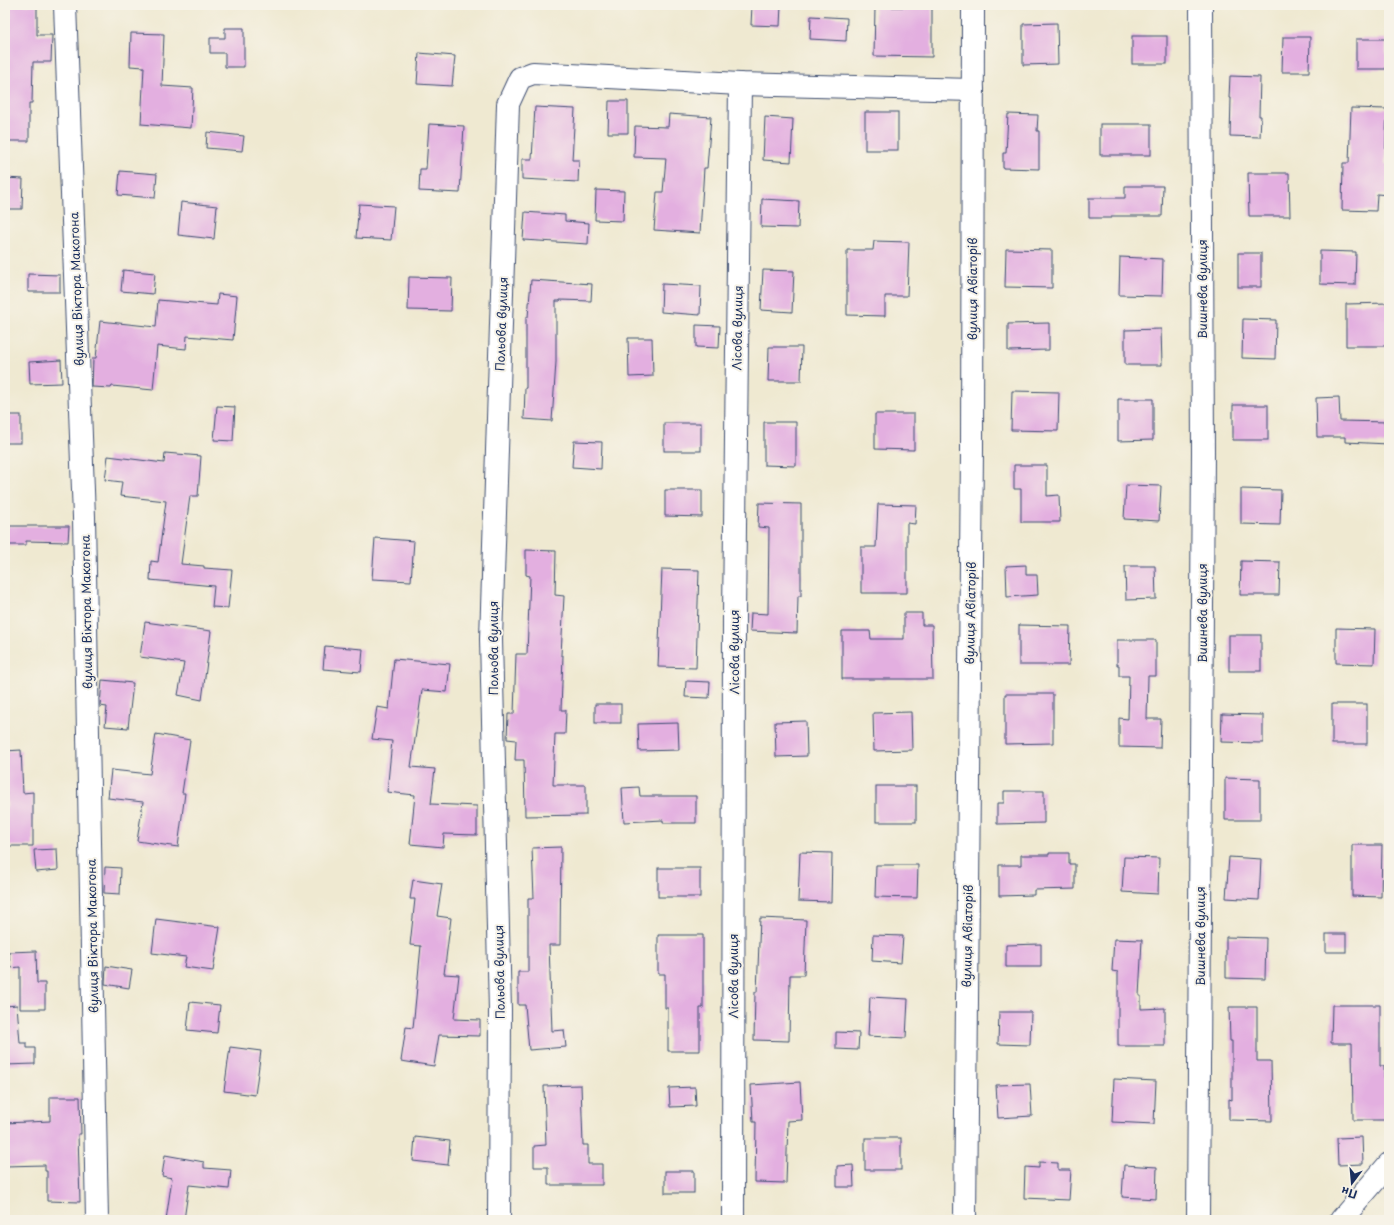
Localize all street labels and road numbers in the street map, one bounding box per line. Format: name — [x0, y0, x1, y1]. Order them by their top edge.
street label: вулиця Віктора Макогона — [64, 211, 88, 366]
street label: вулиця Авіаторів — [963, 238, 981, 340]
street label: Вишнева вулиця — [1193, 239, 1211, 339]
street label: Польова вулиця — [490, 276, 512, 372]
street label: Лісова вулиця — [727, 285, 747, 371]
street label: вулиця Віктора Макогона — [76, 534, 96, 689]
street label: вулиця Авіаторів — [960, 561, 980, 665]
street label: Вишнева вулиця — [1193, 563, 1211, 663]
street label: Польова вулиця — [484, 601, 502, 695]
street label: Лісова вулиця — [725, 609, 743, 695]
street label: вулиця Віктора Макогона — [82, 858, 102, 1013]
street label: вулиця Авіаторів — [957, 884, 977, 988]
street label: Вишнева вулиця — [1191, 886, 1209, 986]
street label: Польова вулиця — [489, 925, 509, 1019]
street label: Лісова вулиця — [724, 933, 742, 1019]

